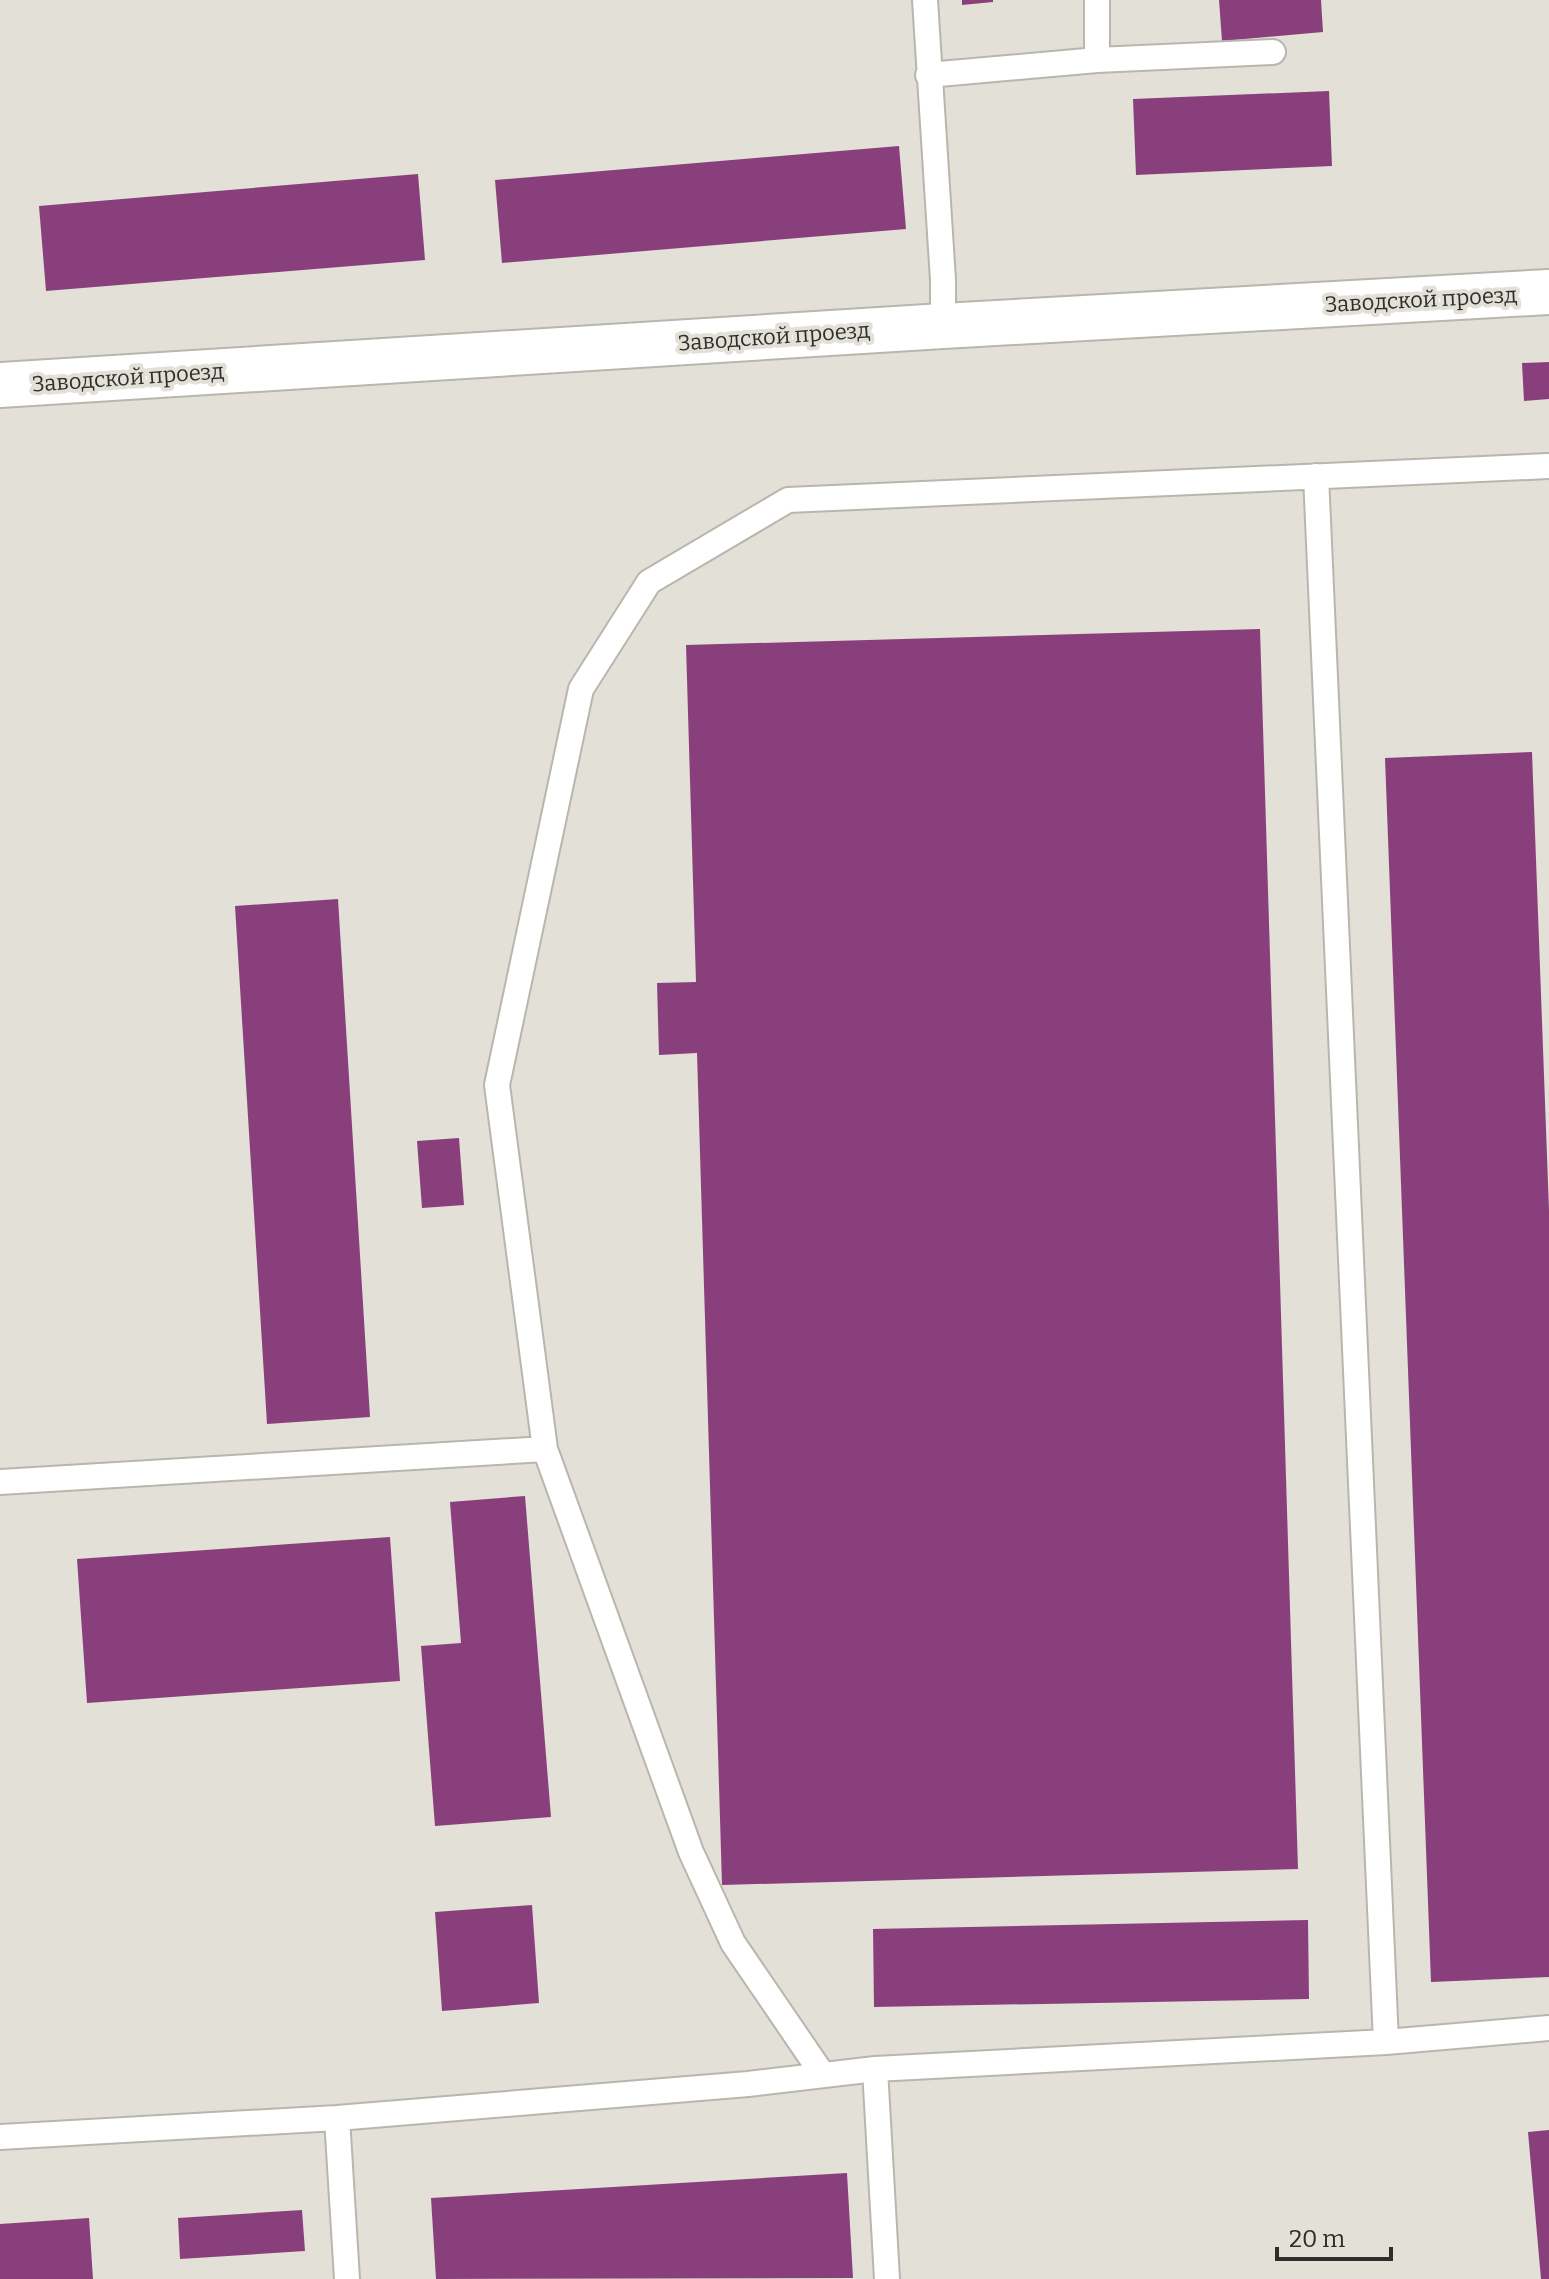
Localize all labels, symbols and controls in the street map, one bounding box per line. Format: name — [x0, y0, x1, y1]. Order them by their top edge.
street label: Заводской проезд — [1324, 281, 1518, 318]
street label: Заводской проезд — [677, 316, 871, 357]
street label: Заводской проезд — [31, 357, 225, 398]
scale bar — [1277, 2211, 1391, 2261]
text: 20 m — [1289, 2225, 1345, 2253]

